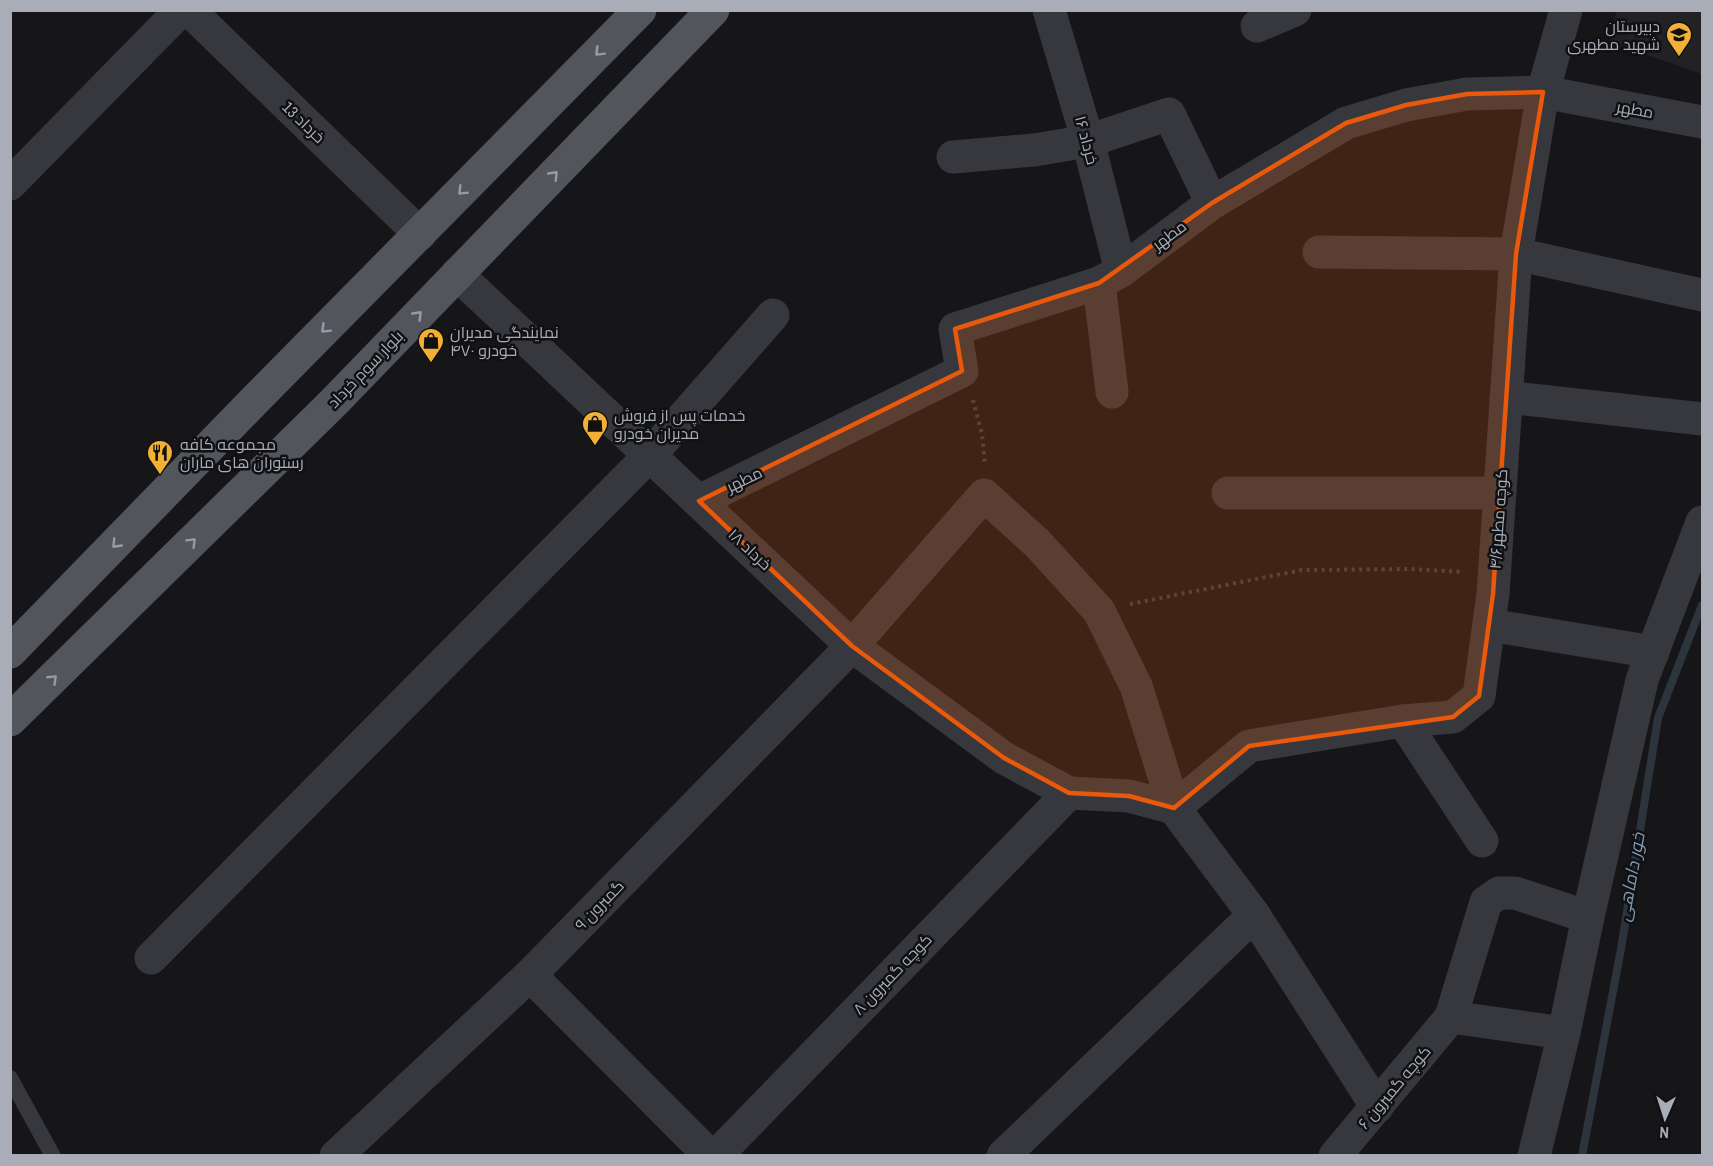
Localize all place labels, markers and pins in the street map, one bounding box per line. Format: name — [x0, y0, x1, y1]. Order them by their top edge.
place label: دبیرستان شهید مطهری — [1567, 15, 1660, 55]
school or university icon: دبیرستان شهید مطهری — [1664, 20, 1694, 58]
place label: نمایندگی مدیران خودرو ۴۷۰ — [450, 321, 559, 361]
shop icon: نمایندگی مدیران خودرو ۴۷۰ — [416, 326, 446, 364]
place label: خدمات پس از فروش مدیران خودرو — [614, 404, 745, 444]
shop icon: خدمات پس از فروش مدیران خودرو — [580, 409, 610, 447]
place label: مجموعه کافه رستوران های ماران — [180, 433, 304, 473]
restaurant icon: مجموعه کافه رستوران های ماران — [145, 438, 175, 476]

